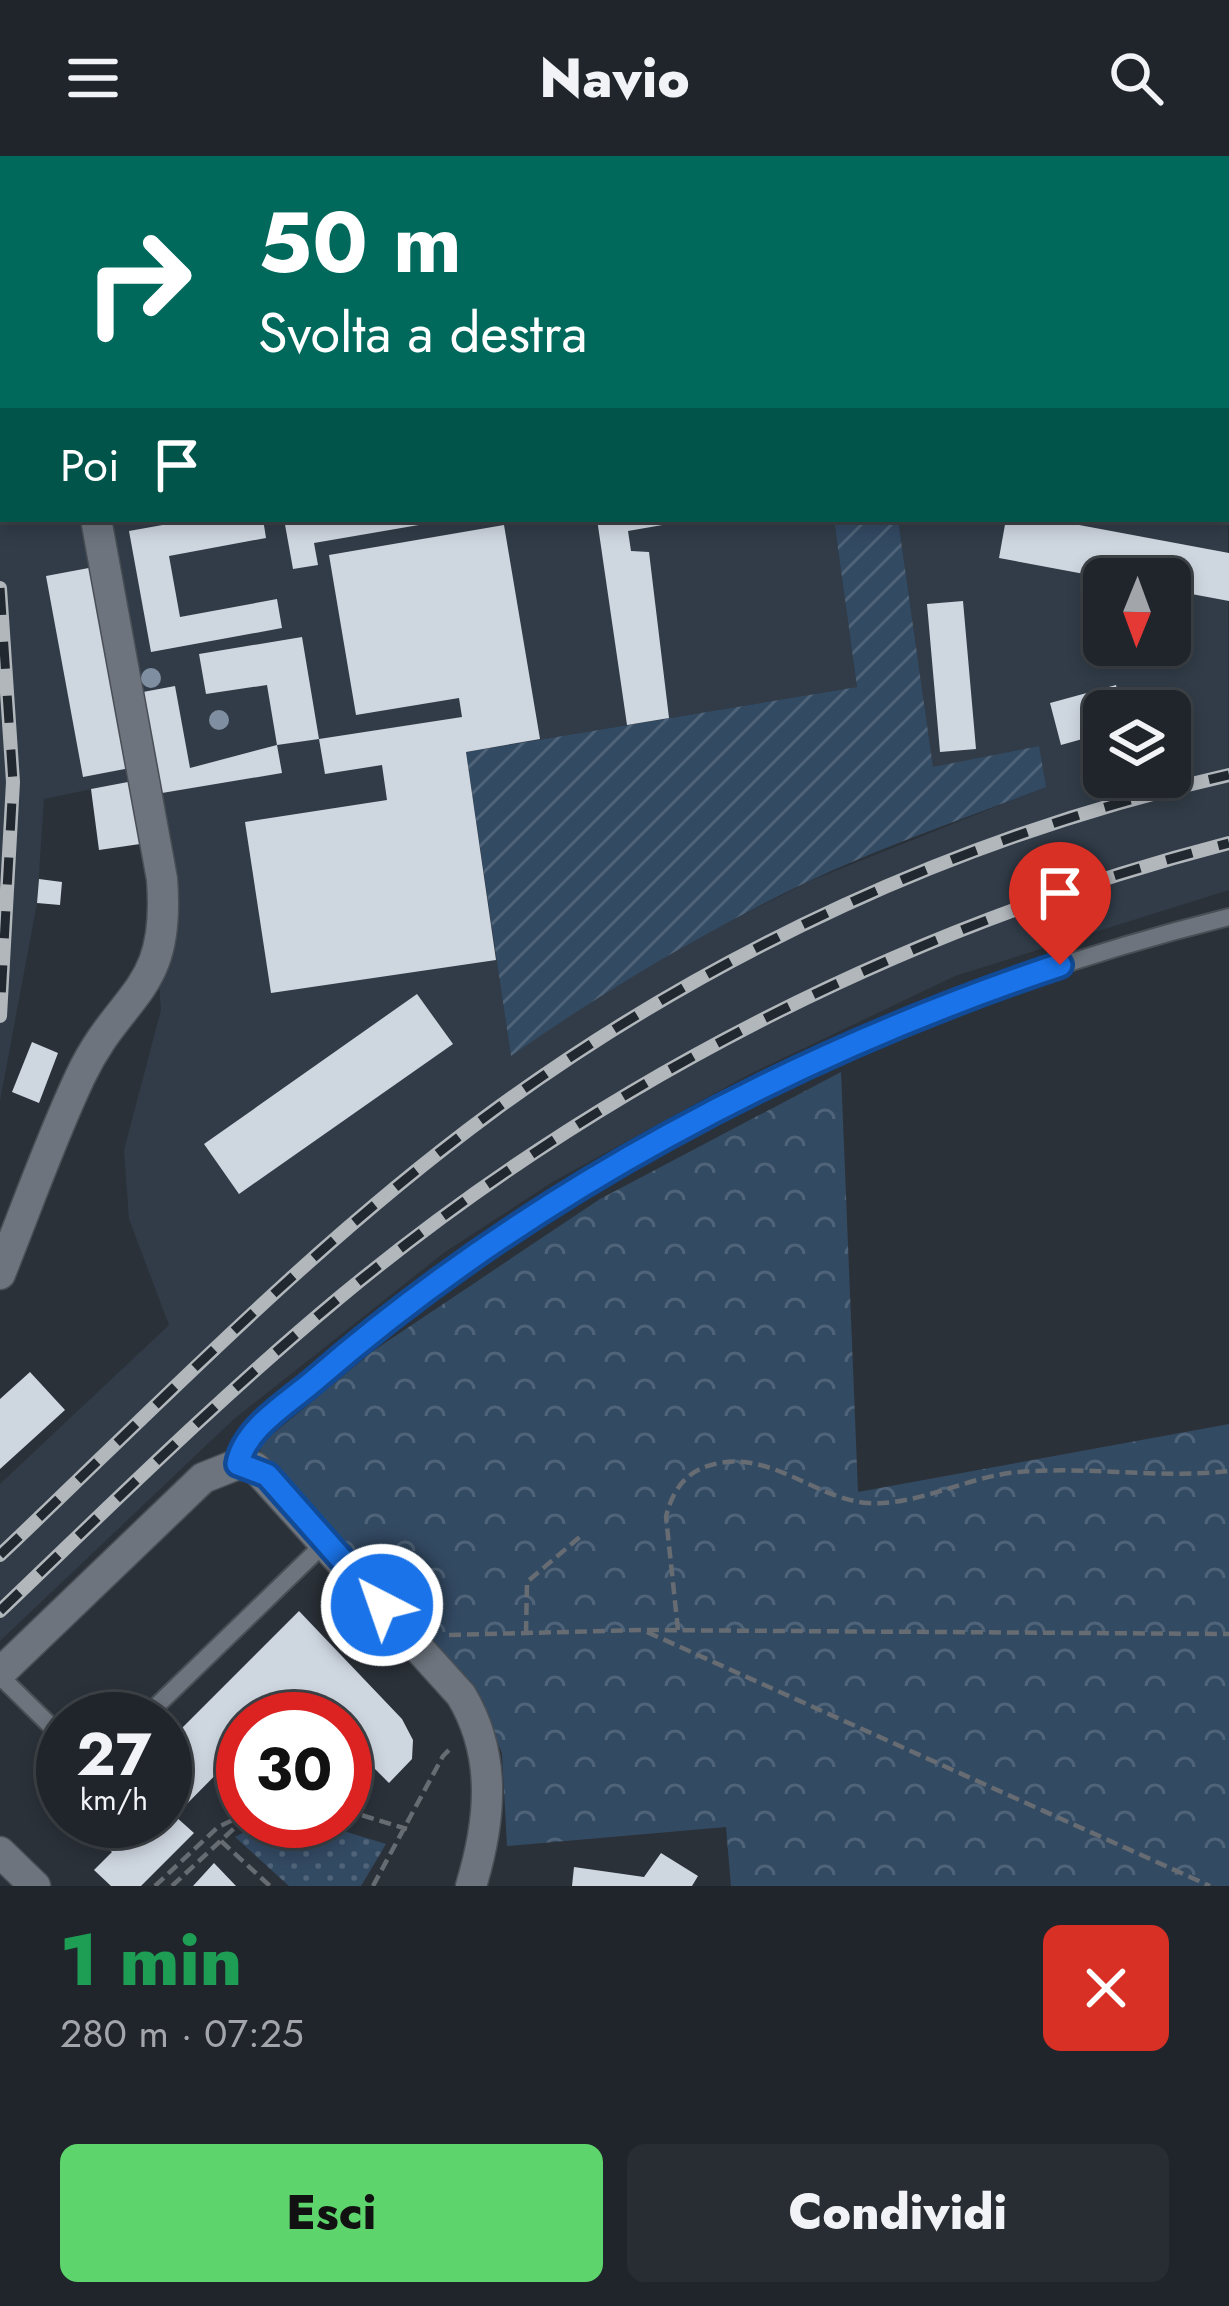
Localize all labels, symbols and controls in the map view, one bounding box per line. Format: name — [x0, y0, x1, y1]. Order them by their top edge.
text: Navio — [539, 39, 690, 117]
icon: menu — [60, 45, 126, 111]
icon: search — [1103, 45, 1169, 111]
text: 50 m — [258, 182, 462, 304]
icon: right — [60, 204, 216, 360]
text: Svolta a destra — [258, 294, 588, 372]
icon: arrive — [144, 432, 210, 498]
text: Poi — [60, 433, 120, 498]
north arrow — [1083, 558, 1191, 666]
map controls — [1083, 558, 1191, 798]
button: layers — [1083, 690, 1191, 798]
pin — [1009, 842, 1111, 965]
icon: arrive — [1027, 860, 1093, 926]
position arrow — [319, 1542, 445, 1668]
speed limit sign: 30 — [216, 1692, 372, 1848]
text: 27 — [76, 1711, 152, 1798]
text: km/h — [80, 1778, 148, 1821]
text: 1 min — [60, 1908, 242, 2012]
button: close — [1043, 1925, 1169, 2051]
text: 280 m · 07:25 — [60, 2005, 304, 2062]
button: Esci — [60, 2144, 603, 2282]
button: Condividi — [627, 2144, 1169, 2282]

